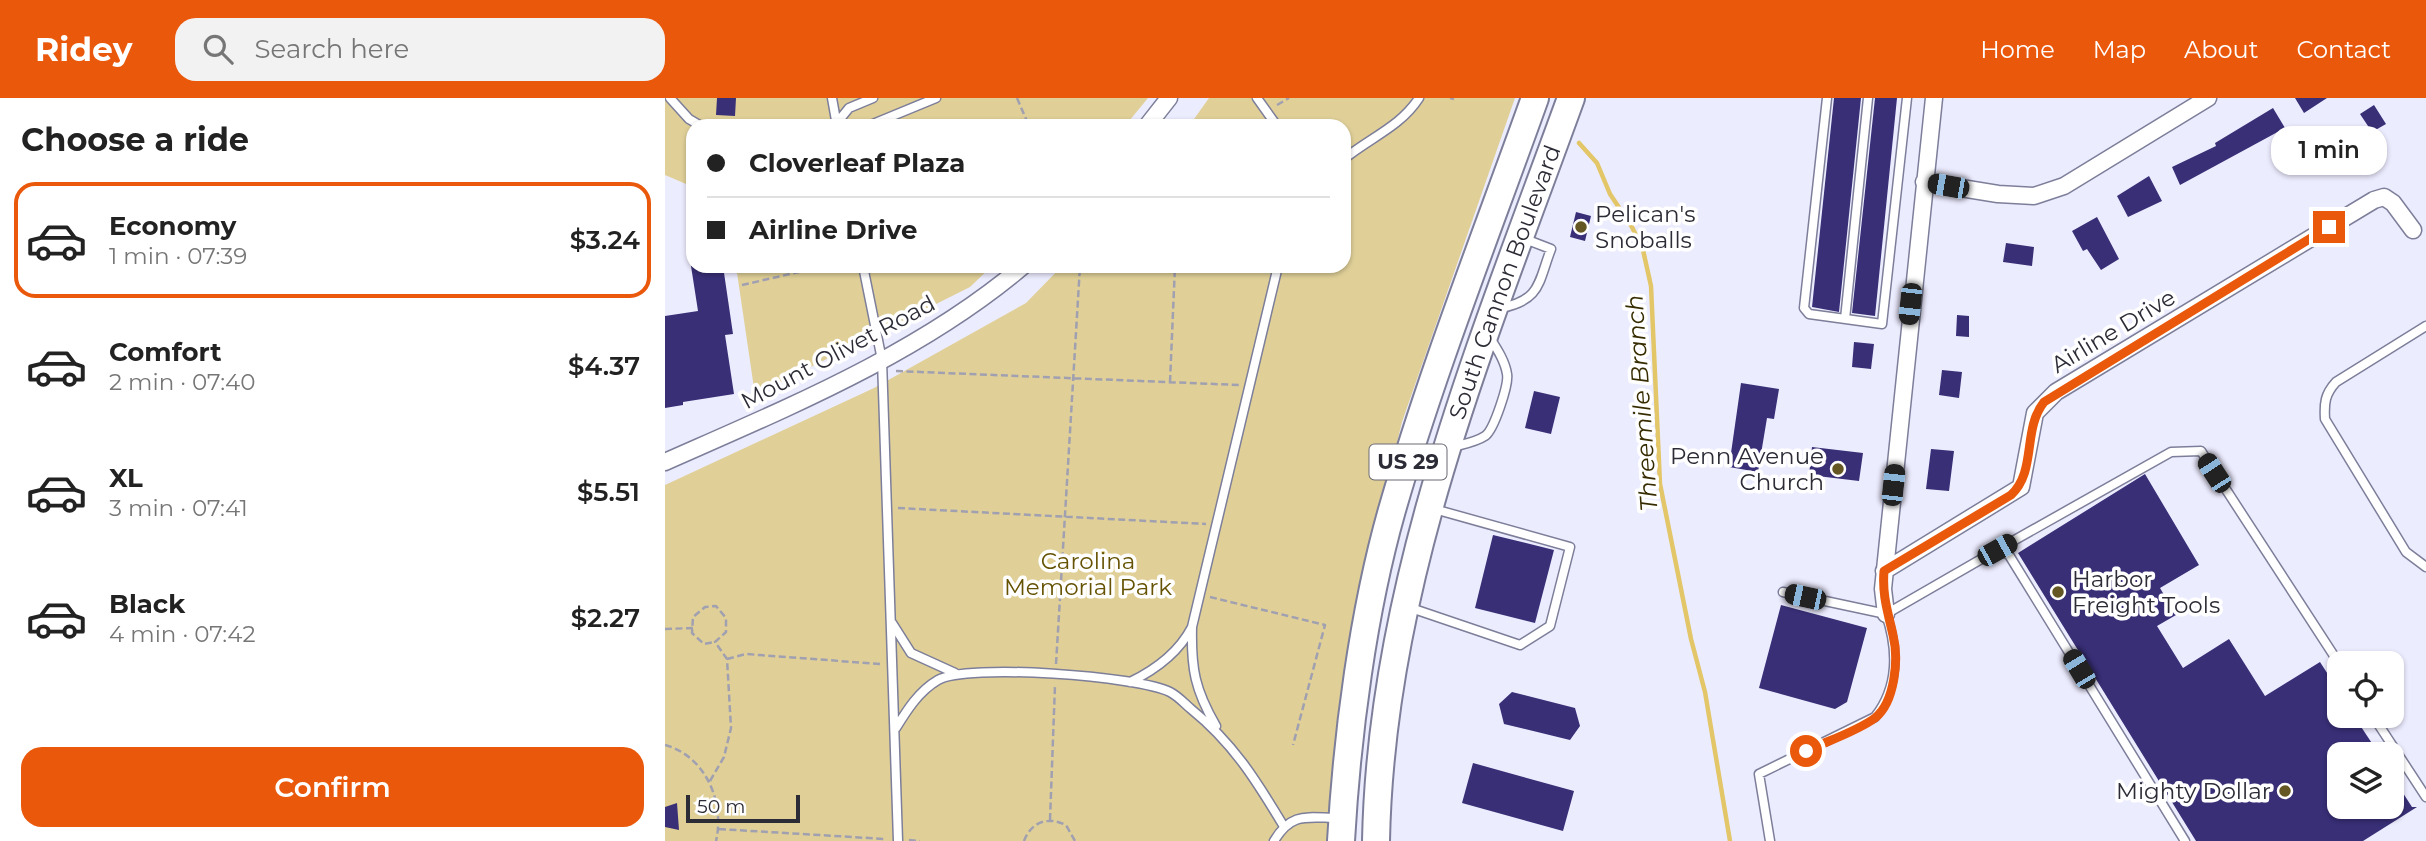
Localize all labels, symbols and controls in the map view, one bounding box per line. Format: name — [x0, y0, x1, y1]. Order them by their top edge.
search box — [175, 18, 665, 81]
text: Ridey — [35, 29, 133, 69]
icon: search — [199, 30, 237, 68]
text: Search here — [255, 33, 409, 65]
text: Home — [1980, 35, 2055, 64]
text: Map — [2093, 35, 2146, 64]
text: About — [2184, 35, 2258, 64]
text: Contact — [2296, 35, 2391, 64]
text: Choose a ride — [21, 120, 249, 159]
callout: 1 min — [2271, 125, 2387, 174]
text: 1 min — [2298, 136, 2360, 164]
street label: South Cannon Boulevard — [1443, 141, 1567, 423]
text: Cloverleaf Plaza — [749, 147, 965, 179]
car — [1926, 172, 1971, 200]
place label: Pelican's Snoballs — [1595, 200, 1695, 254]
icon: car — [25, 209, 88, 272]
text: Economy — [109, 210, 236, 242]
route end — [2313, 211, 2345, 243]
text: Airline Drive — [749, 214, 917, 246]
marker: Pelican's Snoballs — [1573, 219, 1589, 235]
text: $3.24 — [570, 224, 640, 256]
text: 1 min · 07:39 — [109, 242, 247, 270]
car — [1898, 282, 1923, 326]
street label: Airline Drive — [2046, 283, 2180, 379]
street label: Mount Olivet Road — [736, 289, 940, 415]
water label: Threemile Branch — [1619, 294, 1664, 512]
icon: car — [25, 335, 88, 398]
text: Comfort — [109, 336, 221, 368]
text: $4.37 — [568, 350, 640, 382]
text: 2 min · 07:40 — [109, 368, 256, 396]
place label: Penn Avenue Church — [1670, 442, 1824, 496]
road number: US 29 — [1369, 444, 1447, 480]
car — [2194, 450, 2235, 496]
icon: car — [25, 461, 88, 524]
marker: Penn Avenue Church — [1830, 461, 1846, 477]
text: XL — [109, 462, 143, 494]
car — [1881, 463, 1906, 507]
text: $5.51 — [577, 476, 640, 508]
text: 3 min · 07:41 — [109, 494, 248, 522]
car — [1974, 531, 2021, 569]
park label: Carolina Memorial Park — [1004, 547, 1172, 601]
place label: Harbor Freight Tools — [2072, 565, 2220, 619]
car — [1783, 582, 1828, 612]
marker: Harbor Freight Tools — [2050, 584, 2066, 600]
icon: car — [25, 587, 88, 650]
text: Black — [109, 588, 185, 620]
text: $2.27 — [571, 602, 640, 634]
text: 4 min · 07:42 — [109, 620, 255, 648]
car — [2060, 646, 2099, 692]
map controls — [2327, 651, 2404, 819]
button: locate — [2327, 651, 2404, 728]
route start — [1790, 735, 1822, 767]
button: layers — [2327, 742, 2404, 819]
button: Confirm — [21, 747, 644, 827]
place label: Mighty Dollar — [2116, 777, 2271, 805]
marker: Mighty Dollar — [2277, 783, 2293, 799]
scale bar — [686, 792, 800, 824]
text: 50 m — [697, 795, 745, 818]

